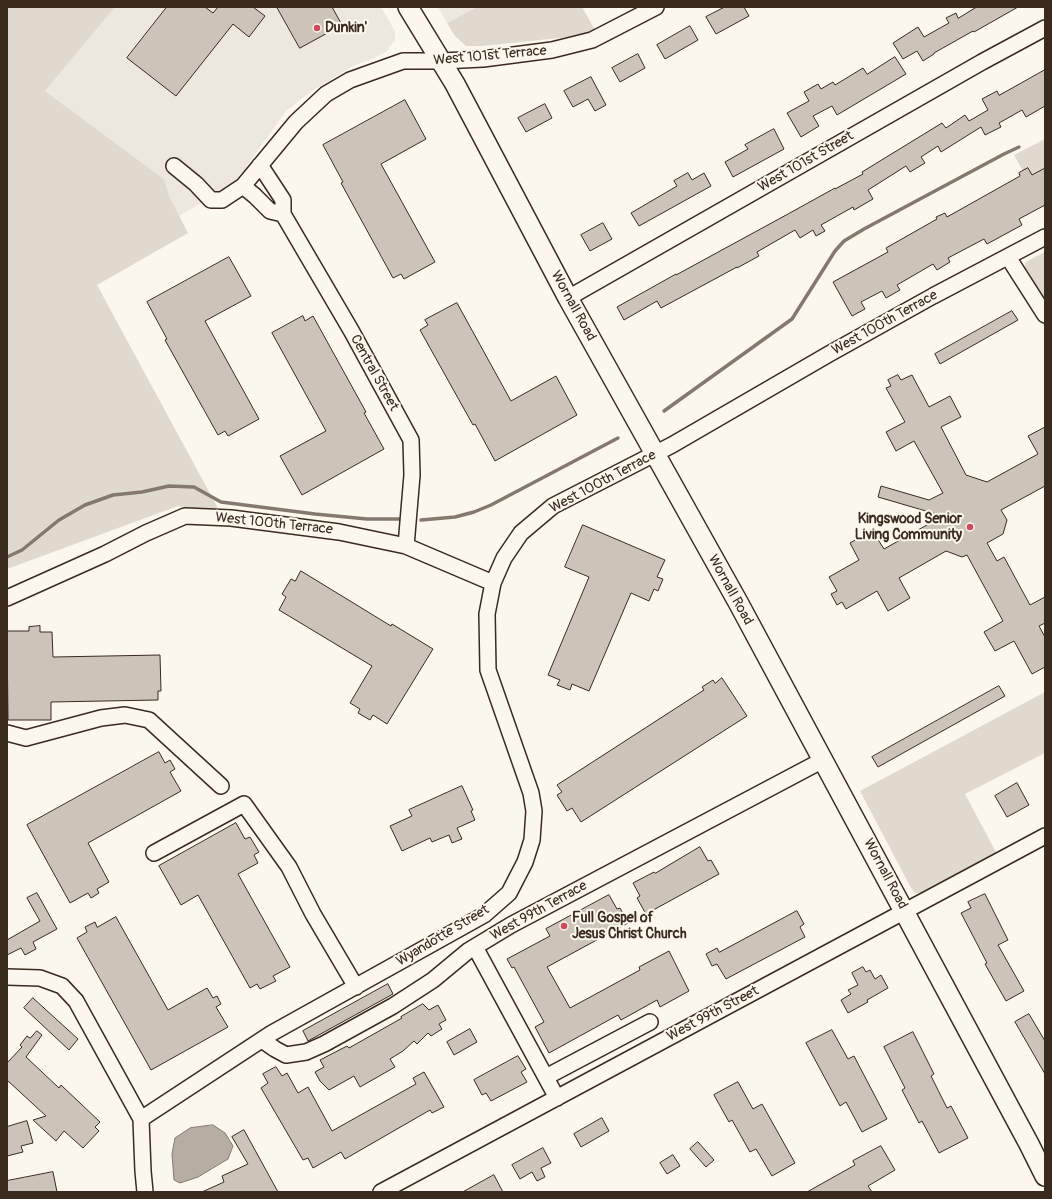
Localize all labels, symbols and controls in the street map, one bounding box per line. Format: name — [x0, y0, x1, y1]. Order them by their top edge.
place label: Dunkin' — [325, 20, 367, 36]
marker: Dunkin' — [312, 23, 322, 33]
street label: West 101st Terrace — [433, 43, 547, 69]
street label: West 101st Street — [755, 128, 857, 196]
street label: Wornall Road — [547, 268, 599, 344]
street label: West 100th Terrace — [829, 287, 941, 359]
street label: Central Street — [346, 332, 402, 414]
street label: West 100th Terrace — [547, 447, 659, 517]
street label: West 100th Terrace — [214, 509, 334, 539]
place label: Kingswood Senior Living Community — [855, 511, 962, 544]
marker: Kingswood Senior Living Community — [965, 522, 975, 532]
street label: Wornall Road — [704, 552, 756, 628]
street label: Wornall Road — [859, 836, 911, 912]
street label: West 99th Terrace — [488, 878, 590, 944]
street label: Wyandotte Street — [394, 902, 492, 970]
place label: Full Gospel of Jesus Christ Church — [572, 910, 686, 942]
marker: Full Gospel of Jesus Christ Church — [559, 921, 569, 931]
street label: West 99th Street — [664, 983, 762, 1045]

